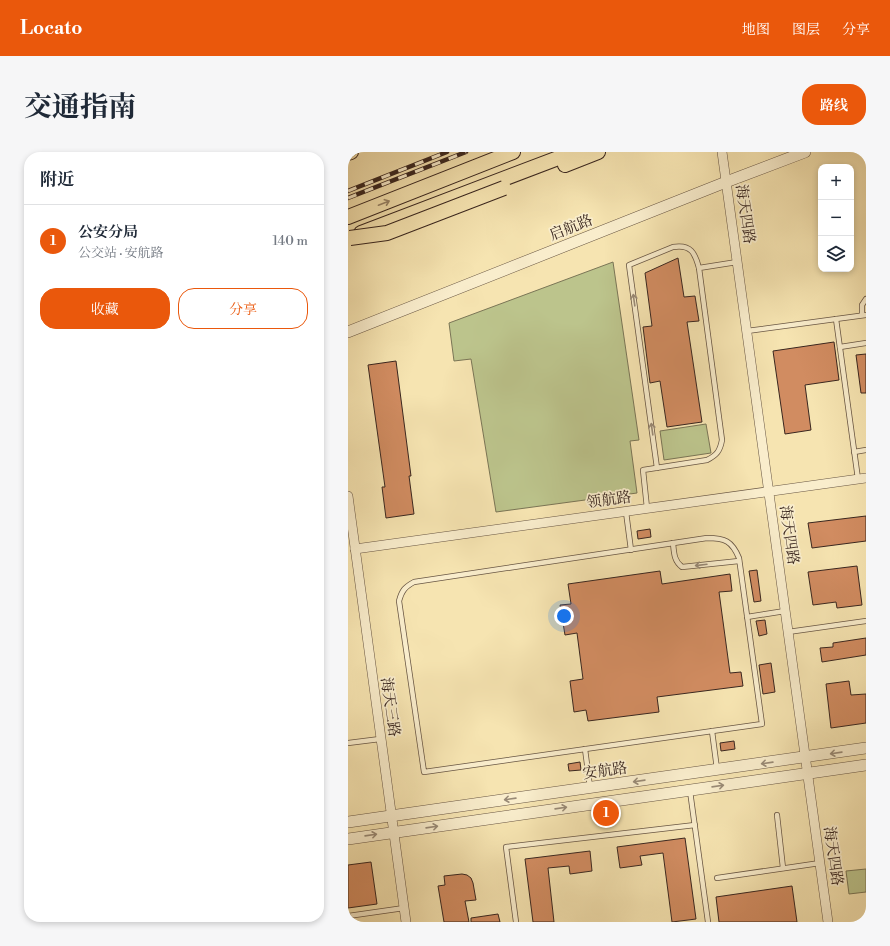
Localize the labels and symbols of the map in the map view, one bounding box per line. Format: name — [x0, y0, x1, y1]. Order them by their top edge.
street label: 海天四路 — [731, 183, 759, 245]
one-way arrow — [378, 198, 390, 206]
street label: 启航路 — [547, 211, 595, 245]
one-way arrow — [630, 294, 638, 307]
one-way arrow — [648, 423, 656, 436]
street label: 领航路 — [585, 487, 633, 513]
street label: 海天四路 — [775, 504, 803, 566]
one-way arrow — [695, 562, 708, 569]
your location — [554, 606, 574, 626]
street label: 海天三路 — [376, 676, 404, 738]
one-way arrow — [830, 749, 843, 757]
street label: 安航路 — [581, 758, 629, 784]
one-way arrow — [761, 759, 774, 767]
one-way arrow — [633, 777, 646, 785]
one-way arrow — [711, 782, 724, 790]
one-way arrow — [504, 795, 517, 803]
pin: 1 — [593, 798, 619, 828]
one-way arrow — [554, 804, 567, 812]
one-way arrow — [425, 823, 438, 831]
street label: 海天四路 — [819, 825, 847, 887]
one-way arrow — [364, 831, 377, 839]

